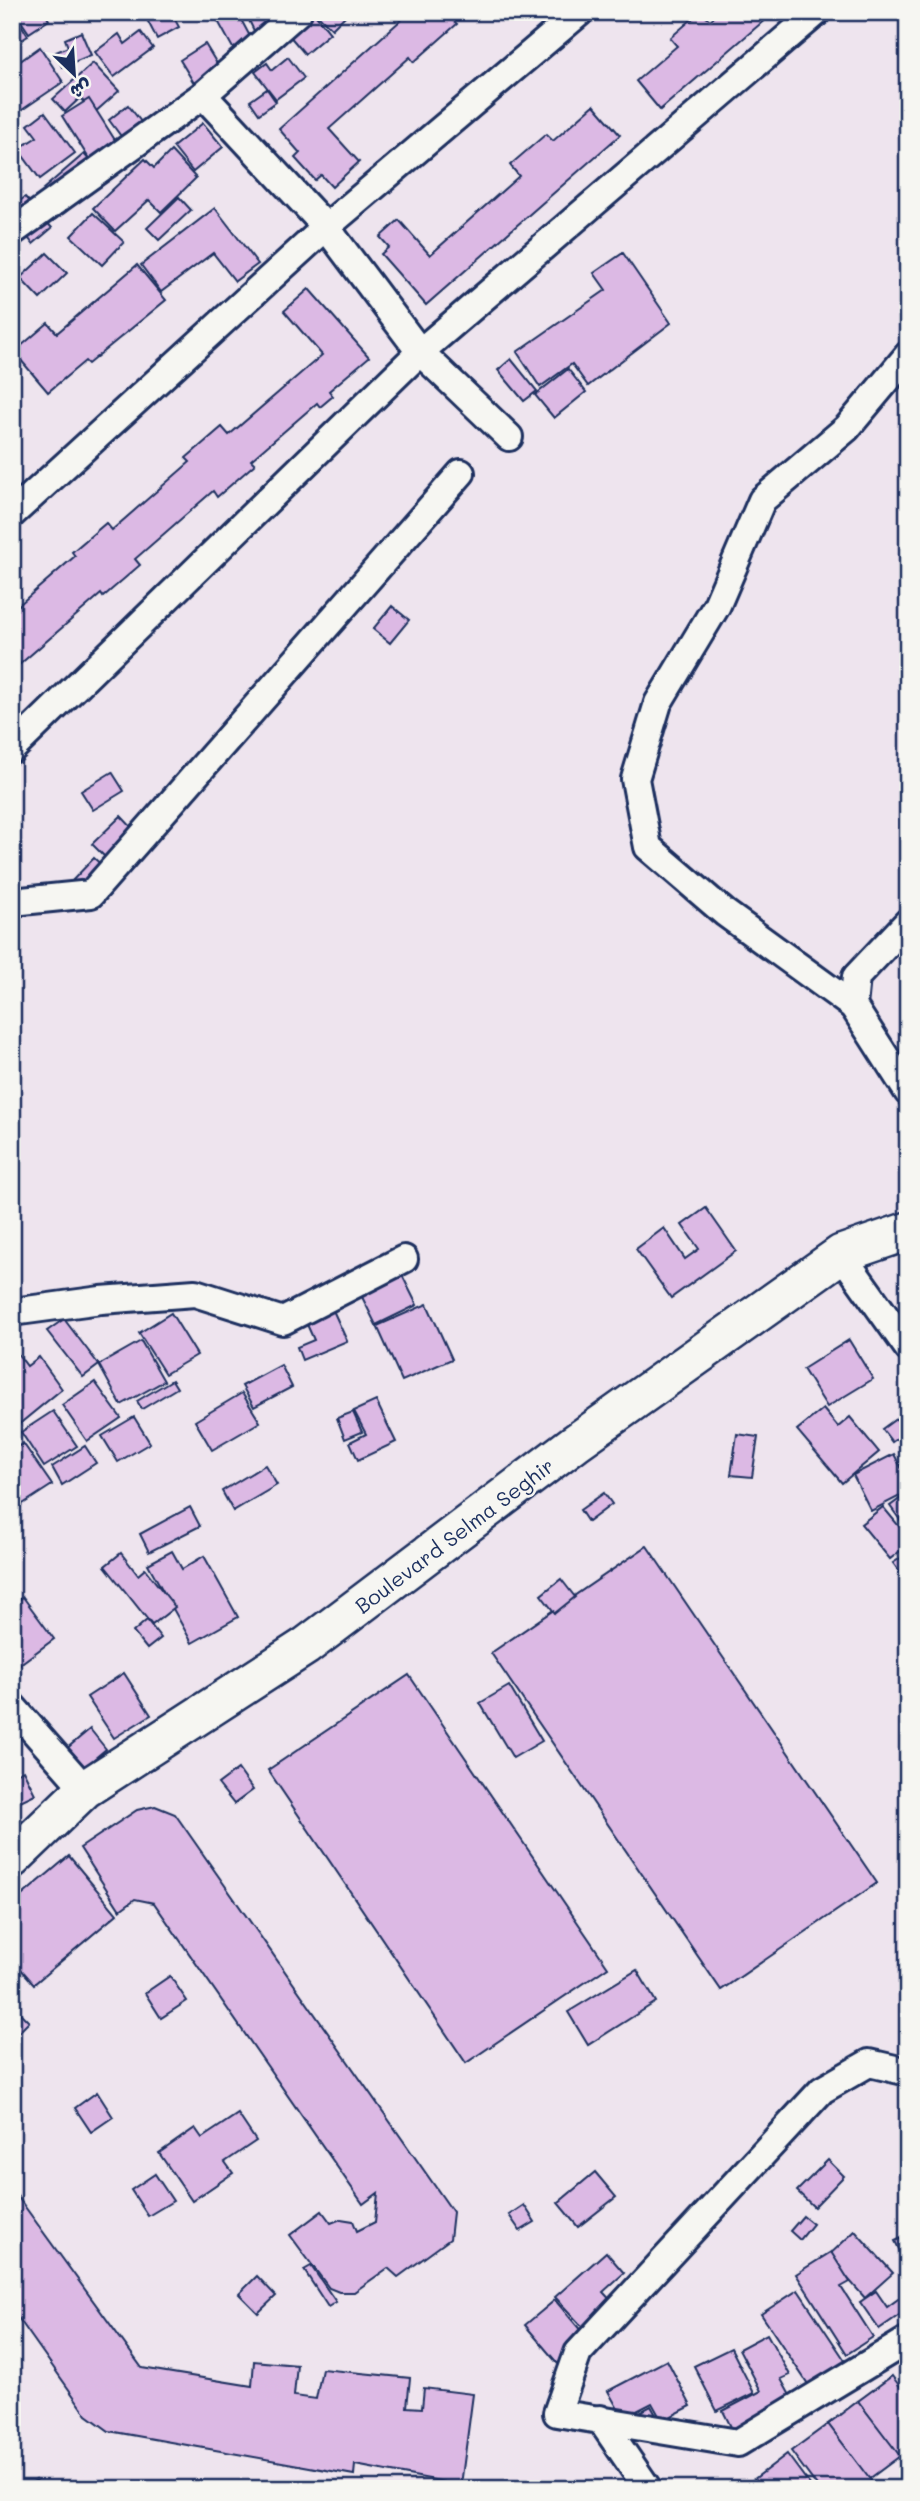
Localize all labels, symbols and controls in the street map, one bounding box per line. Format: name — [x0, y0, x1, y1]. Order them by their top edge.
north arrow — [38, 38, 108, 108]
text: ش — [67, 74, 96, 106]
street label: Boulevard Selma Seghir — [349, 1451, 559, 1619]

